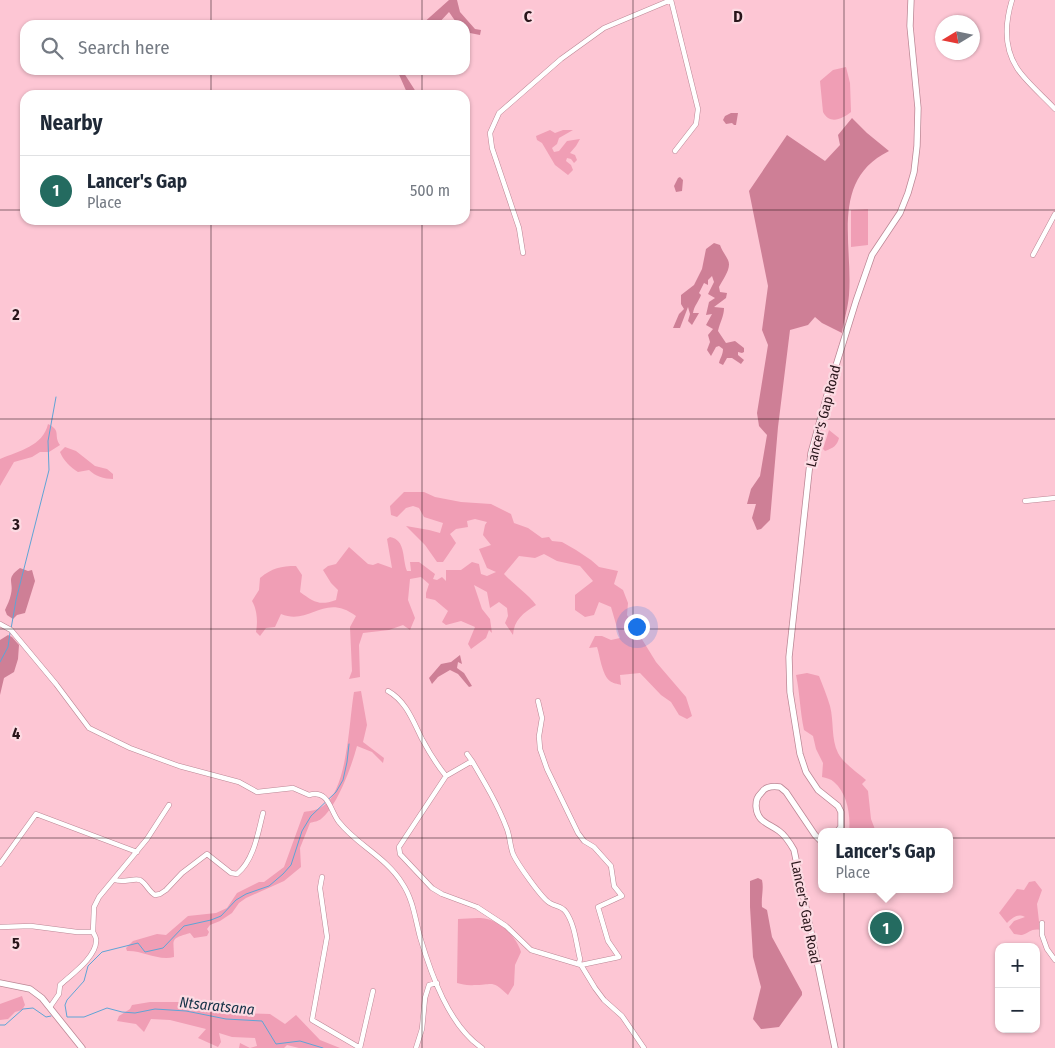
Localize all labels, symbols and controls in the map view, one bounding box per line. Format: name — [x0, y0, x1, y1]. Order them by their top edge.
text: C — [524, 7, 533, 26]
text: D — [733, 7, 743, 26]
north arrow — [935, 15, 980, 60]
search box — [20, 20, 470, 75]
icon: search — [38, 34, 66, 62]
text: Search here — [78, 36, 170, 59]
text: Nearby — [40, 110, 102, 136]
text: Lancer's Gap — [87, 170, 187, 193]
text: 1 — [53, 181, 59, 200]
text: 500 m — [410, 181, 450, 200]
text: Place — [87, 193, 122, 212]
text: 2 — [11, 305, 20, 324]
street label: Lancer's Gap Road — [803, 363, 844, 469]
text: 3 — [11, 515, 20, 534]
your location — [624, 614, 650, 640]
text: 4 — [12, 724, 20, 743]
popup — [818, 828, 953, 893]
text: Lancer's Gap — [835, 840, 936, 863]
street label: Lancer's Gap Road — [787, 859, 824, 965]
text: Place — [835, 863, 870, 882]
pin: 1 — [870, 909, 902, 947]
text: 5 — [12, 934, 20, 953]
map controls — [995, 943, 1040, 1033]
button: + — [995, 943, 1040, 988]
button: − — [995, 988, 1040, 1033]
water label: Ntsaratsana — [179, 993, 256, 1019]

